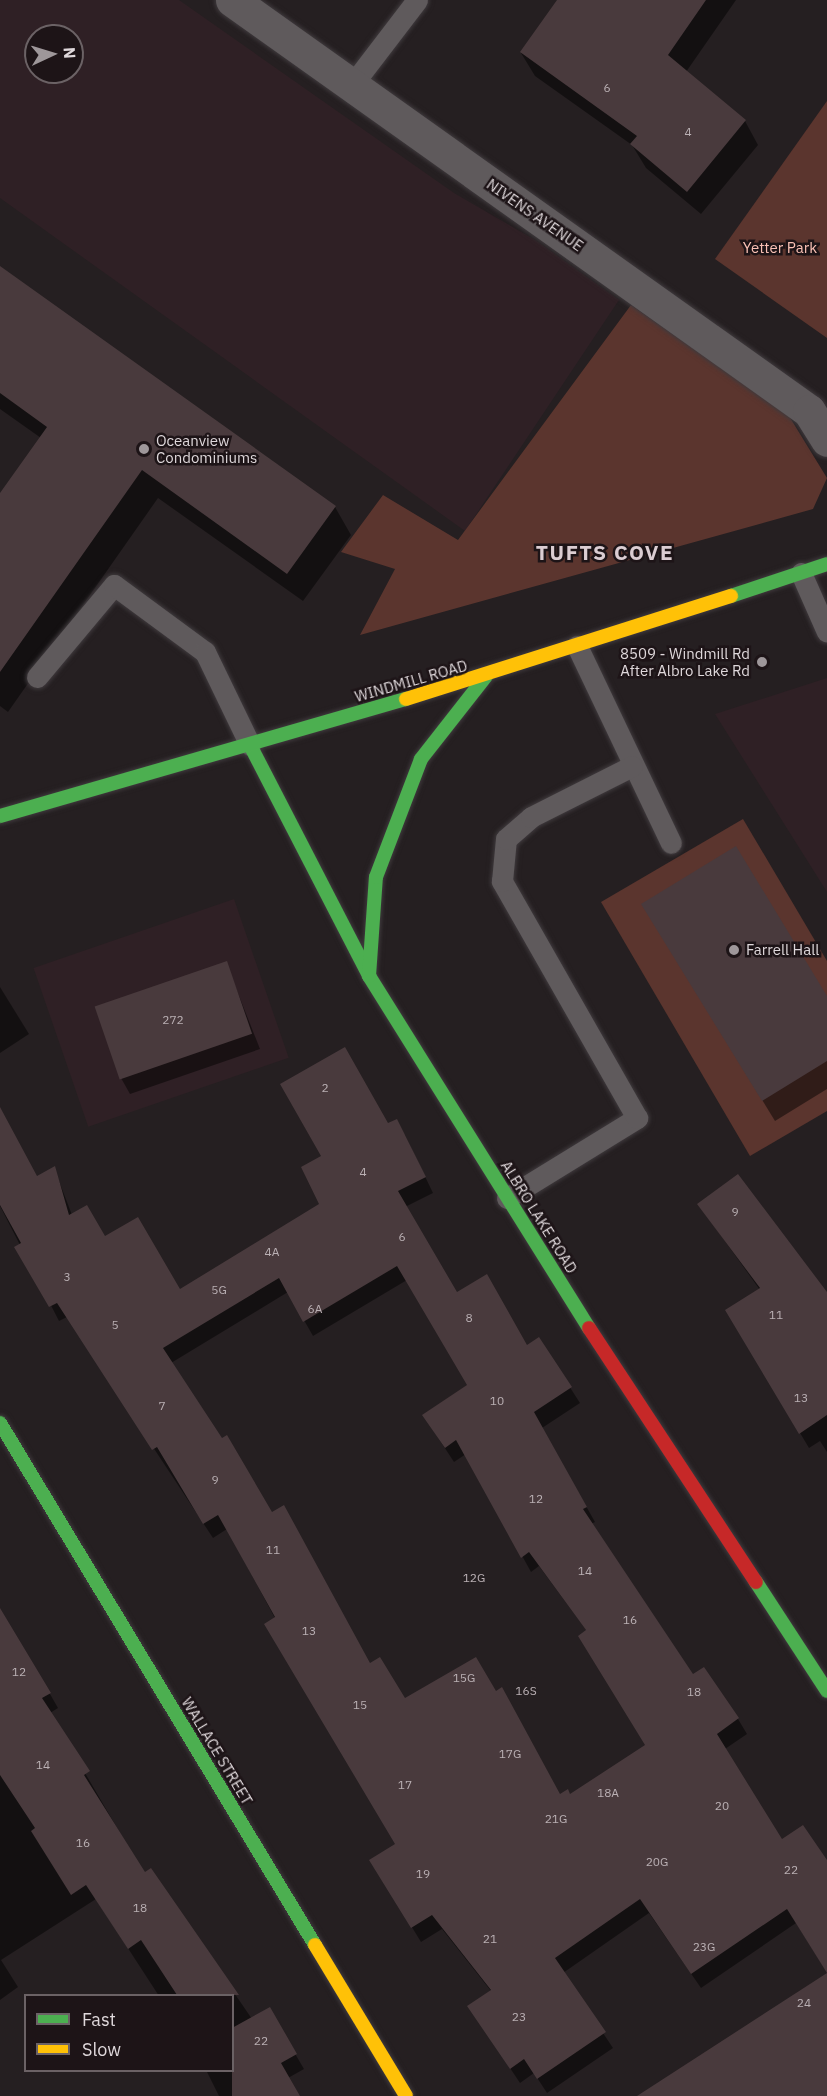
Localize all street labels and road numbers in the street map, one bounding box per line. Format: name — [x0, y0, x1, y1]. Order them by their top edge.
street label: NIVENS AVENUE — [483, 175, 587, 255]
street label: WINDMILL ROAD — [353, 656, 469, 706]
street label: ALBRO LAKE ROAD — [497, 1157, 581, 1277]
street label: WALLACE STREET — [178, 1694, 256, 1808]

